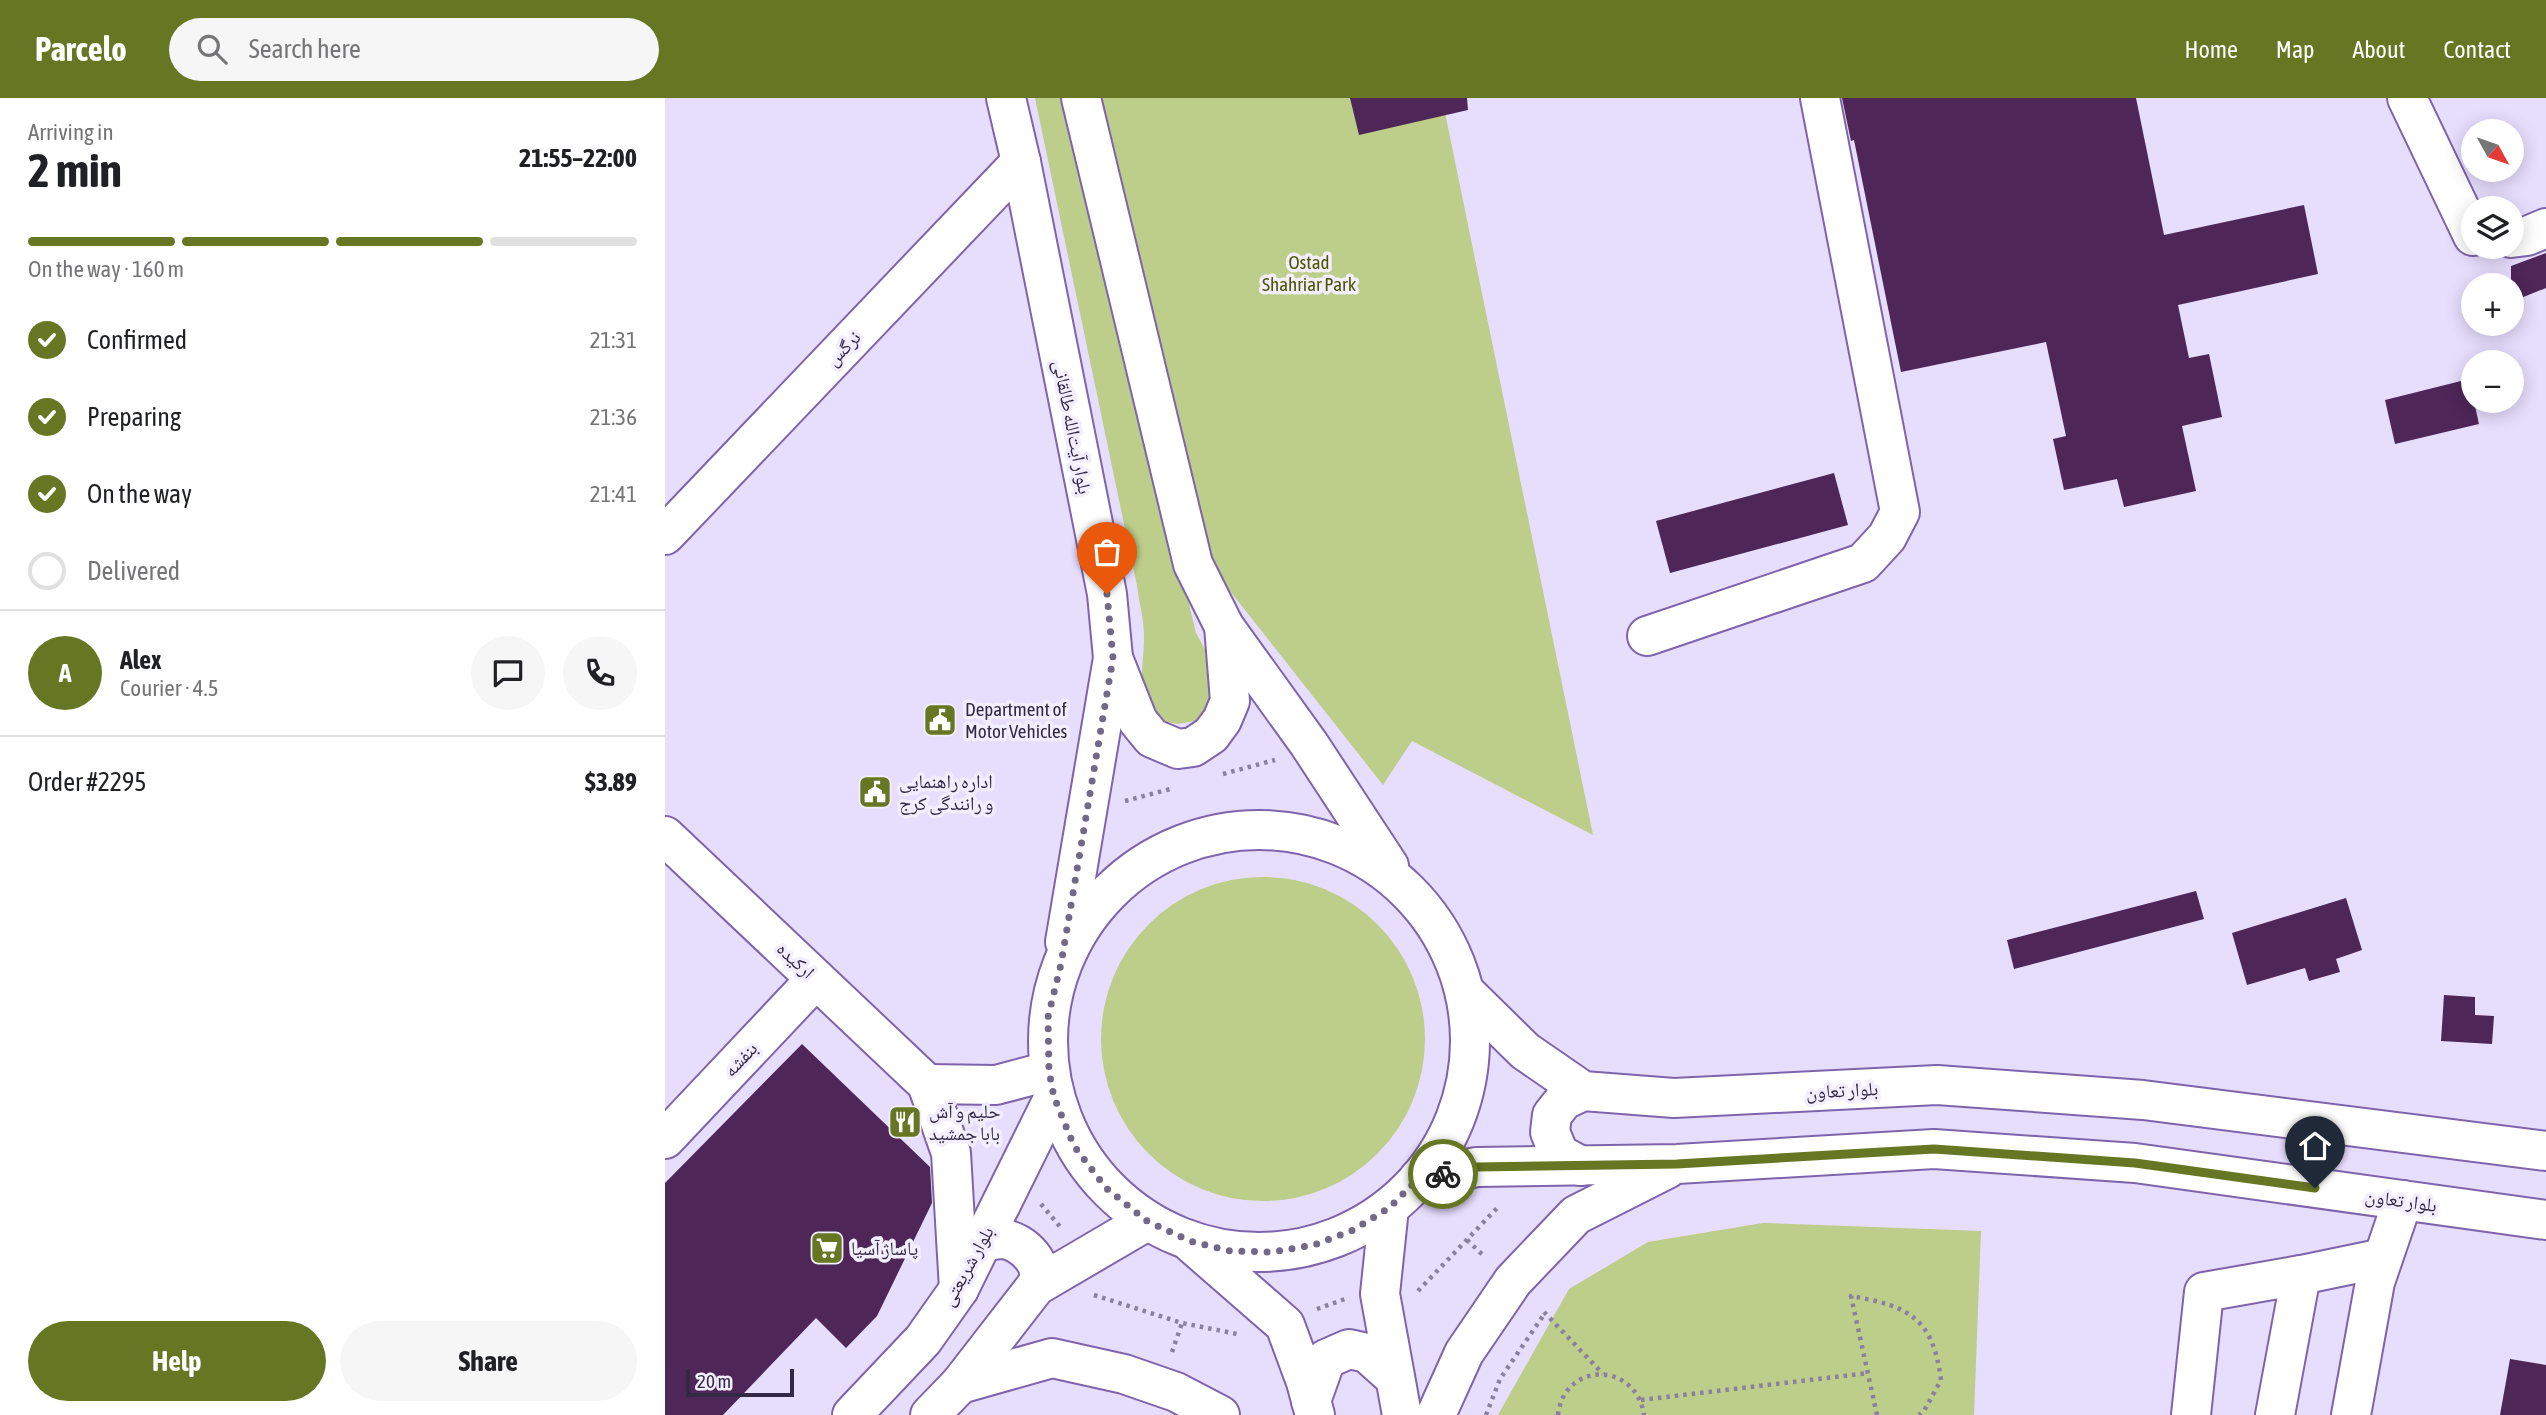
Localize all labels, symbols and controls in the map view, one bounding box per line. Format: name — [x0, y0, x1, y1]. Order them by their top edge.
search box — [169, 18, 659, 81]
text: Parcelo — [35, 30, 127, 68]
icon: search — [193, 30, 231, 68]
text: Search here — [249, 34, 361, 64]
text: Home — [2184, 36, 2238, 63]
text: Map — [2276, 36, 2314, 63]
text: About — [2352, 36, 2405, 63]
text: Contact — [2443, 36, 2511, 63]
text: Arriving in — [28, 119, 114, 145]
north arrow — [2461, 119, 2523, 182]
map controls — [2461, 119, 2524, 413]
text: 21:55–22:00 — [519, 143, 637, 173]
text: 2 min — [28, 144, 122, 197]
button: layers — [2461, 196, 2524, 259]
park label: Ostad Shahriar Park — [1262, 251, 1357, 295]
text: On the way · 160 m — [28, 256, 184, 282]
button: + — [2461, 273, 2524, 336]
icon: check — [28, 321, 66, 359]
text: Confirmed — [87, 325, 187, 355]
street label: نرگس — [821, 326, 866, 371]
text: 21:31 — [590, 327, 637, 353]
button: − — [2461, 350, 2524, 413]
street label: بلوار آیت‌الله طالقانی — [1048, 358, 1097, 496]
icon: check — [28, 398, 66, 436]
text: Preparing — [87, 402, 181, 432]
text: 21:36 — [590, 404, 637, 430]
icon: check — [28, 475, 66, 513]
text: On the way — [87, 479, 192, 509]
text: 21:41 — [590, 481, 637, 507]
pin — [1077, 522, 1137, 594]
icon: bag — [1088, 533, 1126, 571]
text: Delivered — [87, 556, 180, 586]
button: chat — [471, 636, 545, 710]
button: phone — [563, 636, 637, 710]
text: Alex — [120, 645, 161, 675]
text: A — [59, 658, 71, 688]
text: Courier · 4.5 — [120, 675, 219, 701]
place label: Department of Motor Vehicles — [965, 698, 1068, 742]
public building icon: Department of Motor Vehicles — [921, 701, 959, 739]
text: Order #2295 — [28, 767, 147, 797]
text: $3.89 — [585, 767, 637, 797]
place label: اداره راهنمایی و رانندگی کرج — [899, 770, 993, 815]
public building icon: اداره راهنمایی و رانندگی کرج — [856, 773, 894, 811]
street label: ارکیده — [772, 937, 819, 984]
street label: بنفشه — [719, 1037, 762, 1081]
street label: بلوار تعاون — [1805, 1077, 1879, 1104]
place label: حلیم و آش بابا جمشید — [929, 1100, 1000, 1145]
restaurant icon: حلیم و آش بابا جمشید — [886, 1103, 924, 1141]
pin — [2285, 1116, 2345, 1188]
icon: home — [2296, 1127, 2334, 1165]
courier — [1408, 1139, 1478, 1209]
icon: bike — [1424, 1155, 1462, 1193]
street label: بلوار تعاون — [2363, 1184, 2438, 1217]
street label: بلوار شریعتی — [936, 1222, 999, 1310]
supermarket icon: پاساژ آسیا — [808, 1229, 846, 1267]
place label: پاساژ آسیا — [851, 1237, 918, 1260]
button: Help — [28, 1321, 326, 1401]
button: Share — [340, 1321, 637, 1401]
scale bar — [686, 1366, 795, 1398]
text: 20 m — [697, 1370, 731, 1392]

